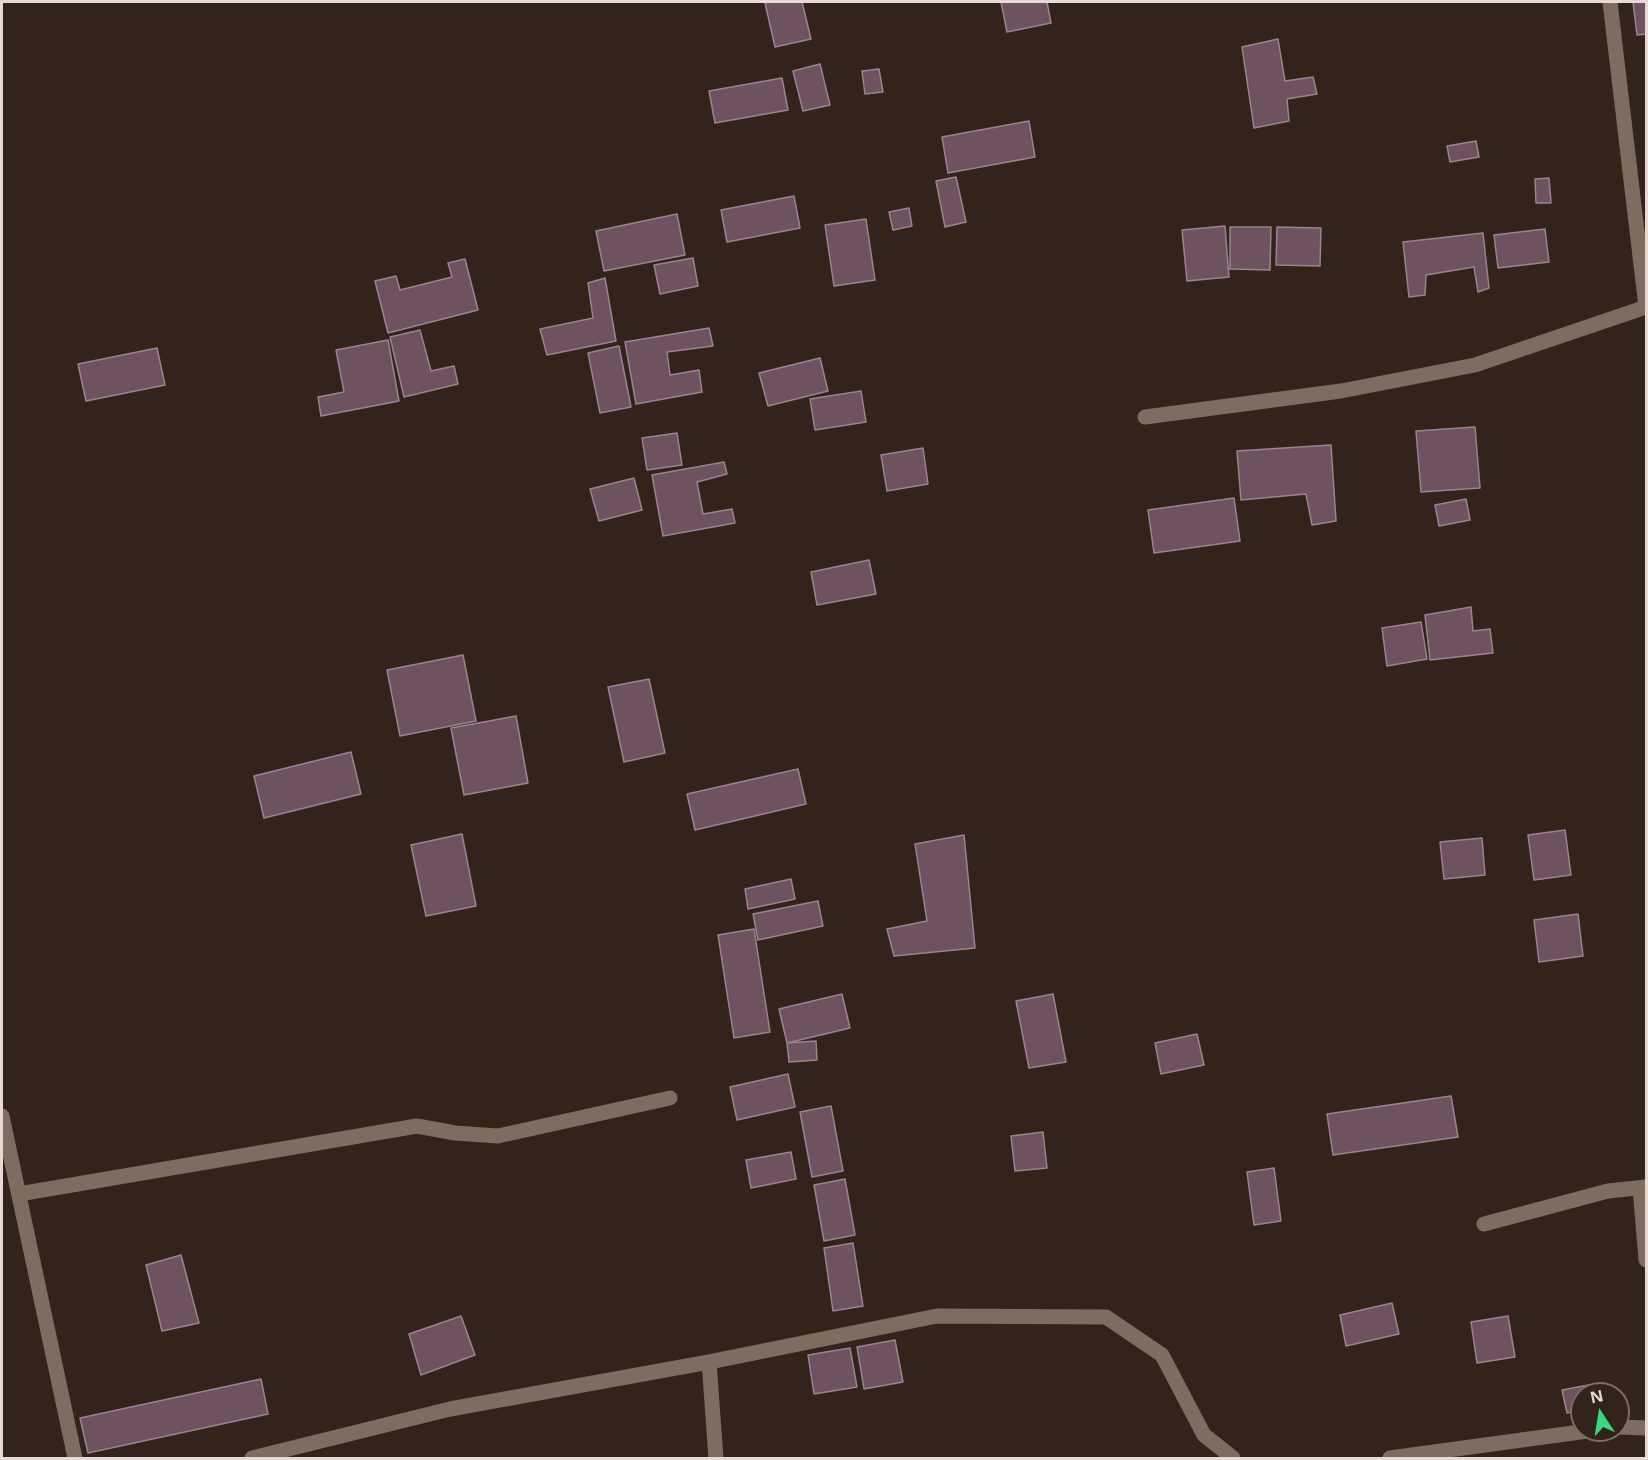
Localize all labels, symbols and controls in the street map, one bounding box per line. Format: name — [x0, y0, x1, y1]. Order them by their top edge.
north arrow — [1570, 1382, 1630, 1442]
text: N — [1588, 1384, 1605, 1408]

